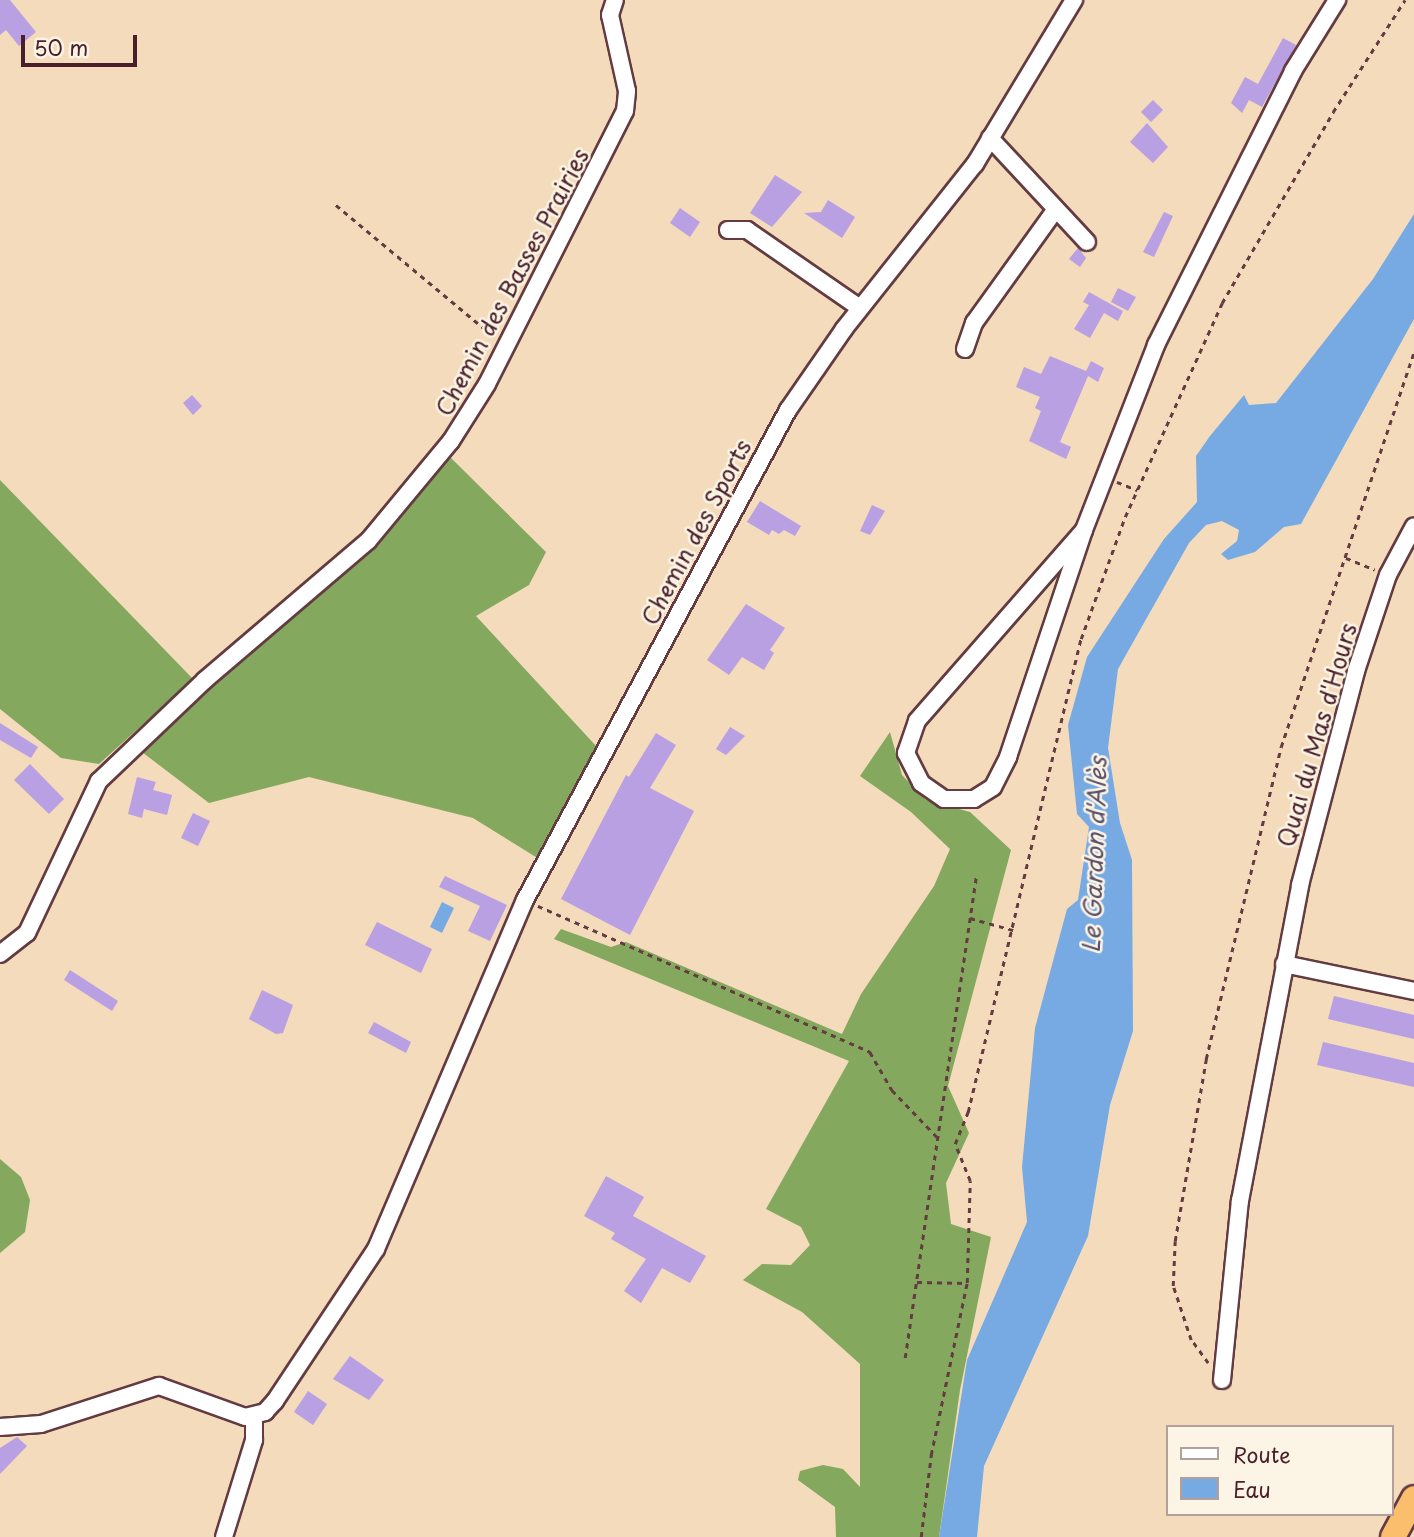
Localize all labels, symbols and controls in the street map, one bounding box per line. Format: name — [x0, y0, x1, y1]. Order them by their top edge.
scale bar — [24, 21, 140, 65]
text: 50 m — [34, 31, 88, 63]
street label: Chemin des Basses Prairies — [429, 143, 595, 421]
street label: Chemin des Sports — [636, 435, 756, 629]
street label: Quai du Mas d'Hours — [1272, 619, 1362, 851]
water label: Le Gardon d'Alès — [1076, 756, 1112, 954]
legend — [1166, 1425, 1393, 1516]
text: Route — [1233, 1438, 1291, 1470]
text: Eau — [1233, 1473, 1271, 1505]

